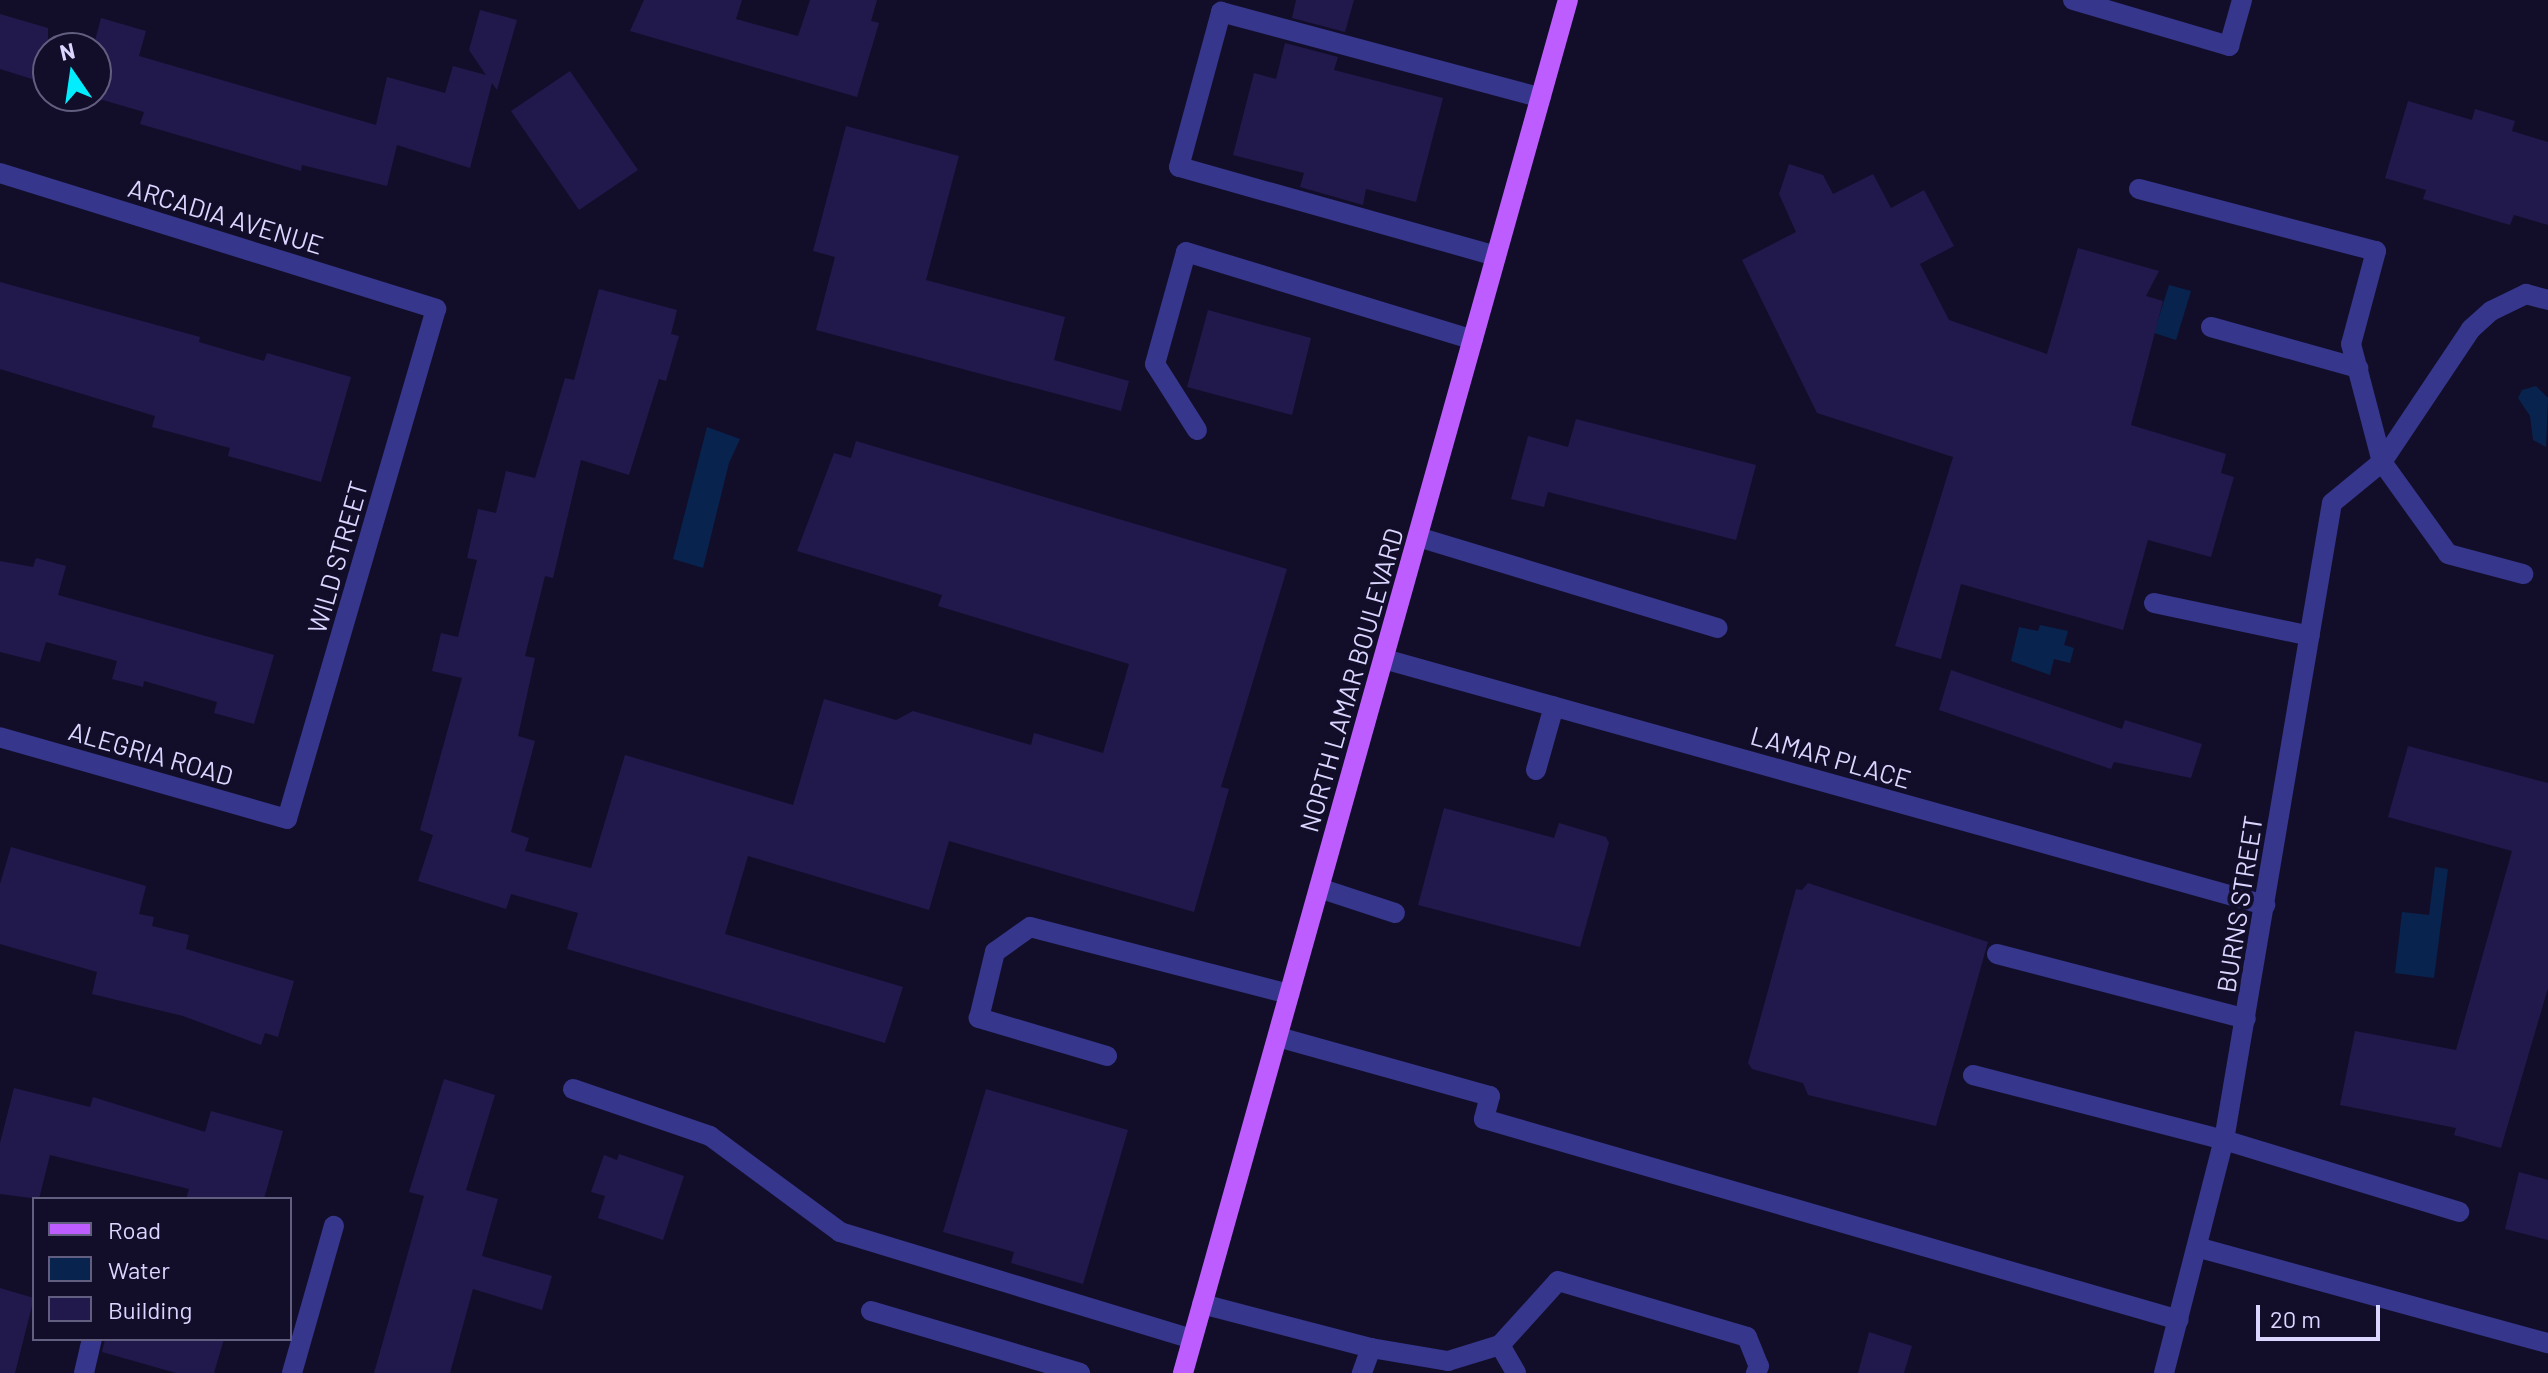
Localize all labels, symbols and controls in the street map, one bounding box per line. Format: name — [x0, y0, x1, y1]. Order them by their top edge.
north arrow — [32, 32, 112, 112]
text: N — [57, 36, 77, 65]
street label: ARCADIA AVENUE — [125, 171, 327, 261]
street label: WILD STREET — [300, 477, 374, 637]
street label: NORTH LAMAR BOULEVARD — [1293, 525, 1409, 835]
street label: ALEGRIA ROAD — [65, 715, 237, 791]
street label: LAMAR PLACE — [1747, 719, 1915, 795]
street label: BURNS STREET — [2210, 813, 2268, 995]
legend — [32, 1197, 292, 1341]
text: Road — [108, 1215, 161, 1244]
text: Water — [108, 1255, 170, 1284]
scale bar — [2260, 1289, 2384, 1339]
text: Building — [108, 1295, 192, 1324]
text: 20 m — [2270, 1304, 2321, 1333]

